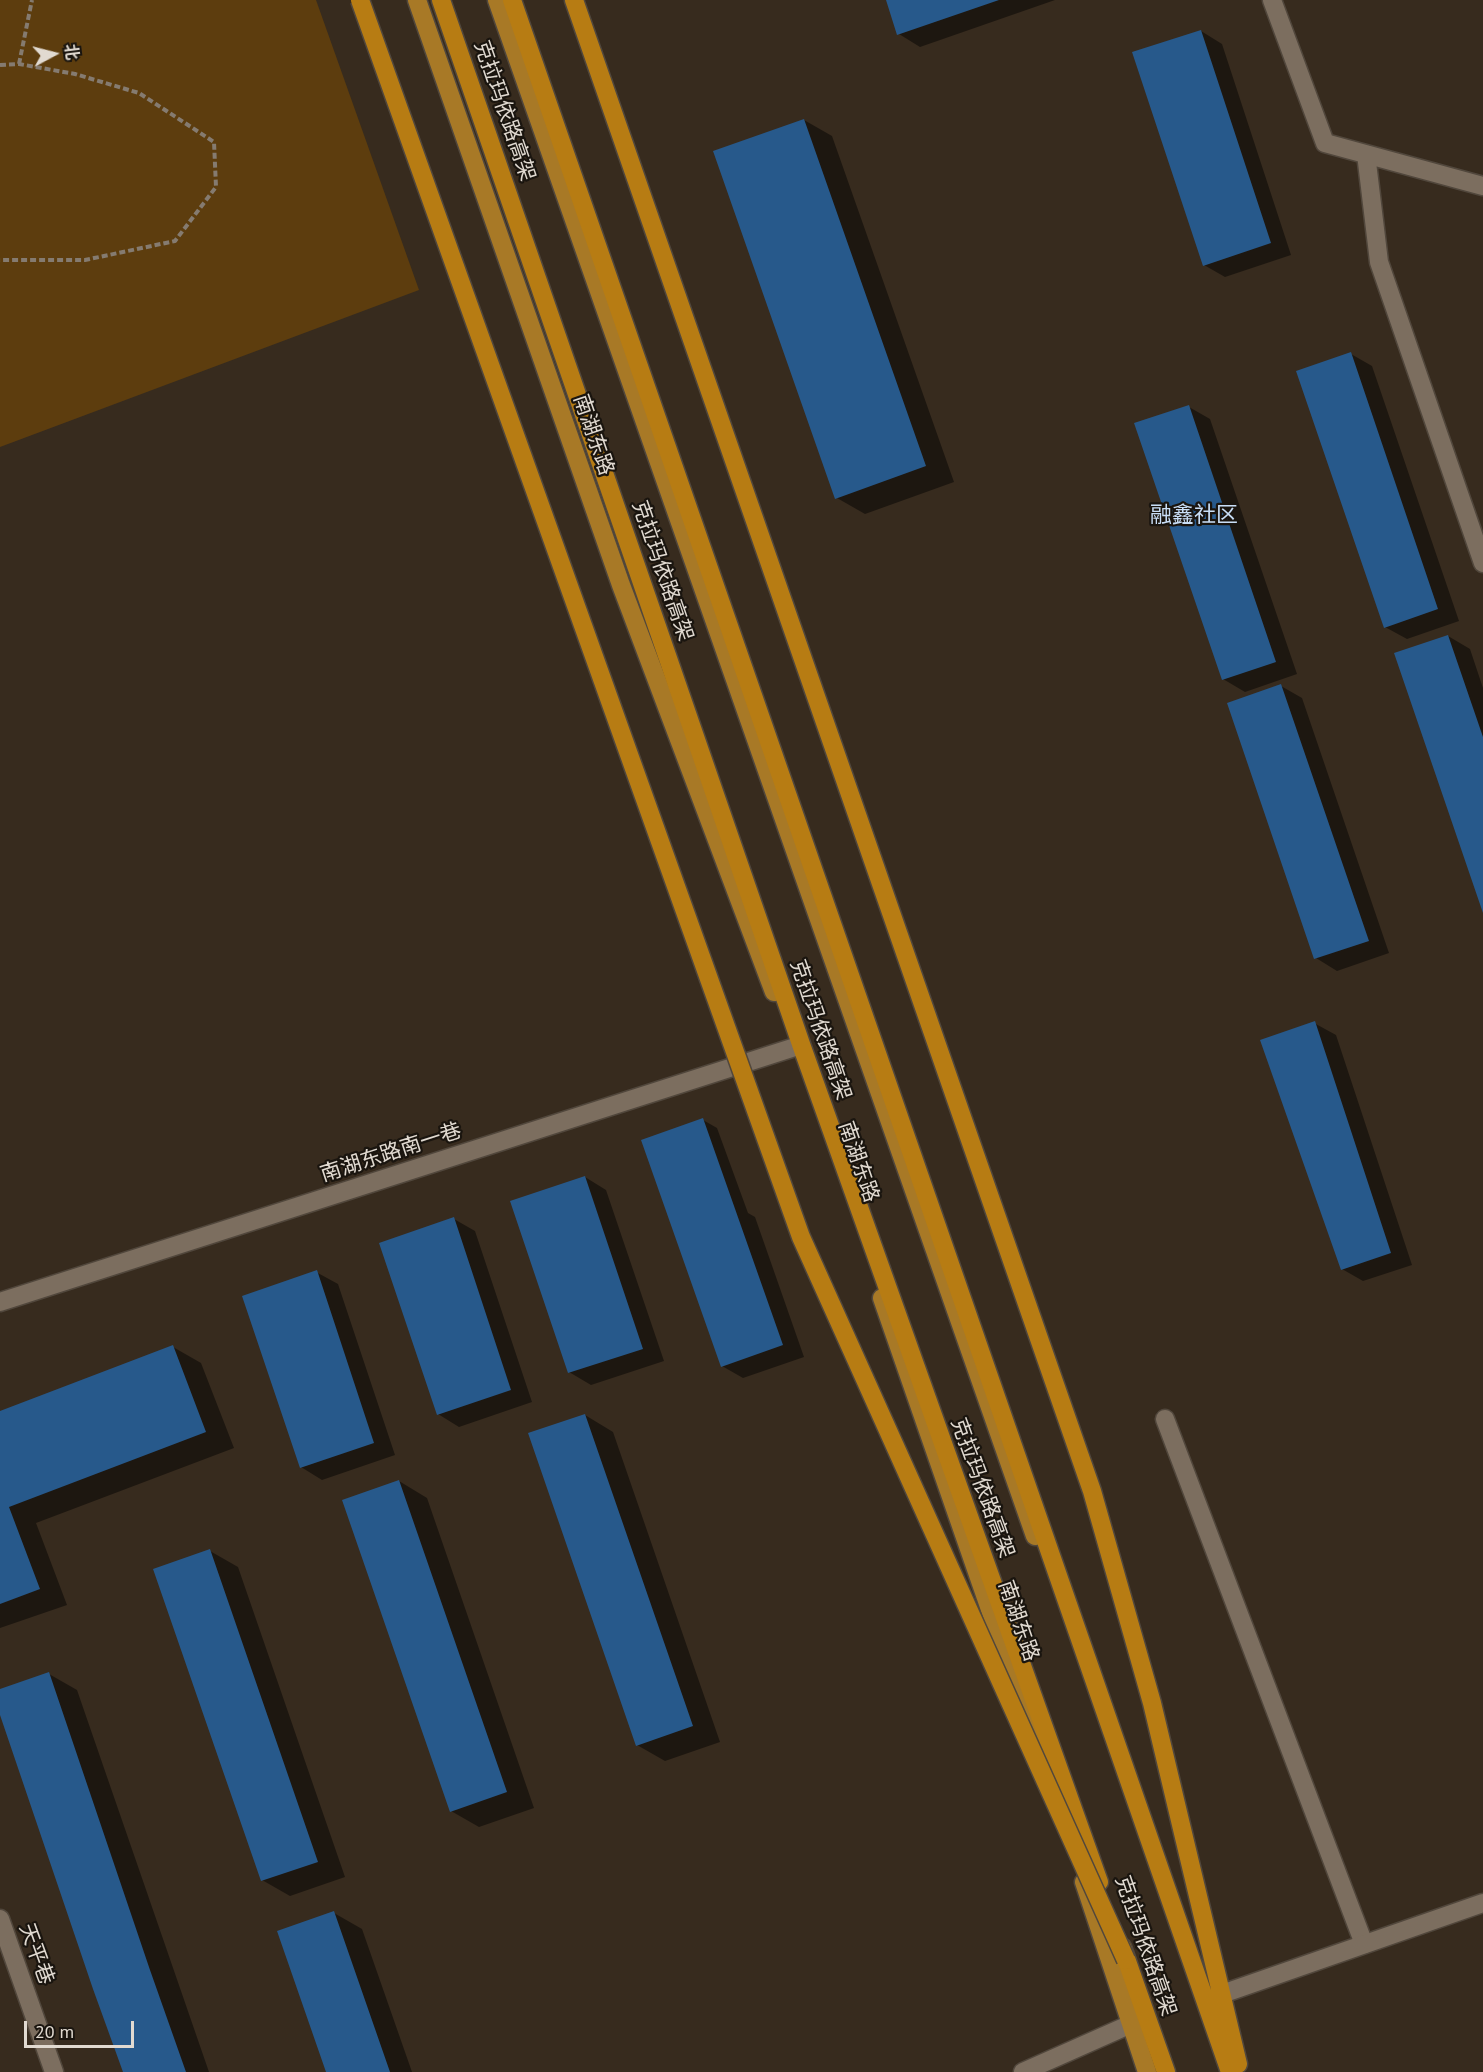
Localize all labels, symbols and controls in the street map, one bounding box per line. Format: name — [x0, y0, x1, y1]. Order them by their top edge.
north arrow — [24, 24, 84, 84]
street label: 克拉玛依路高架 — [468, 37, 540, 185]
text: 北 — [61, 43, 83, 61]
street label: 南湖东路 — [567, 391, 619, 479]
street label: 克拉玛依路高架 — [626, 497, 698, 645]
district label: 融鑫社区 — [1150, 503, 1238, 529]
street label: 克拉玛依路高架 — [784, 956, 856, 1104]
street label: 南湖东路南一巷 — [317, 1118, 465, 1188]
street label: 南湖东路 — [832, 1118, 884, 1206]
street label: 克拉玛依路高架 — [945, 1415, 1019, 1561]
street label: 南湖东路 — [992, 1577, 1044, 1665]
street label: 克拉玛依路高架 — [1109, 1872, 1181, 2020]
street label: 天平巷 — [13, 1920, 59, 1988]
scale bar — [27, 2009, 136, 2047]
text: 20 m — [35, 2020, 74, 2043]

